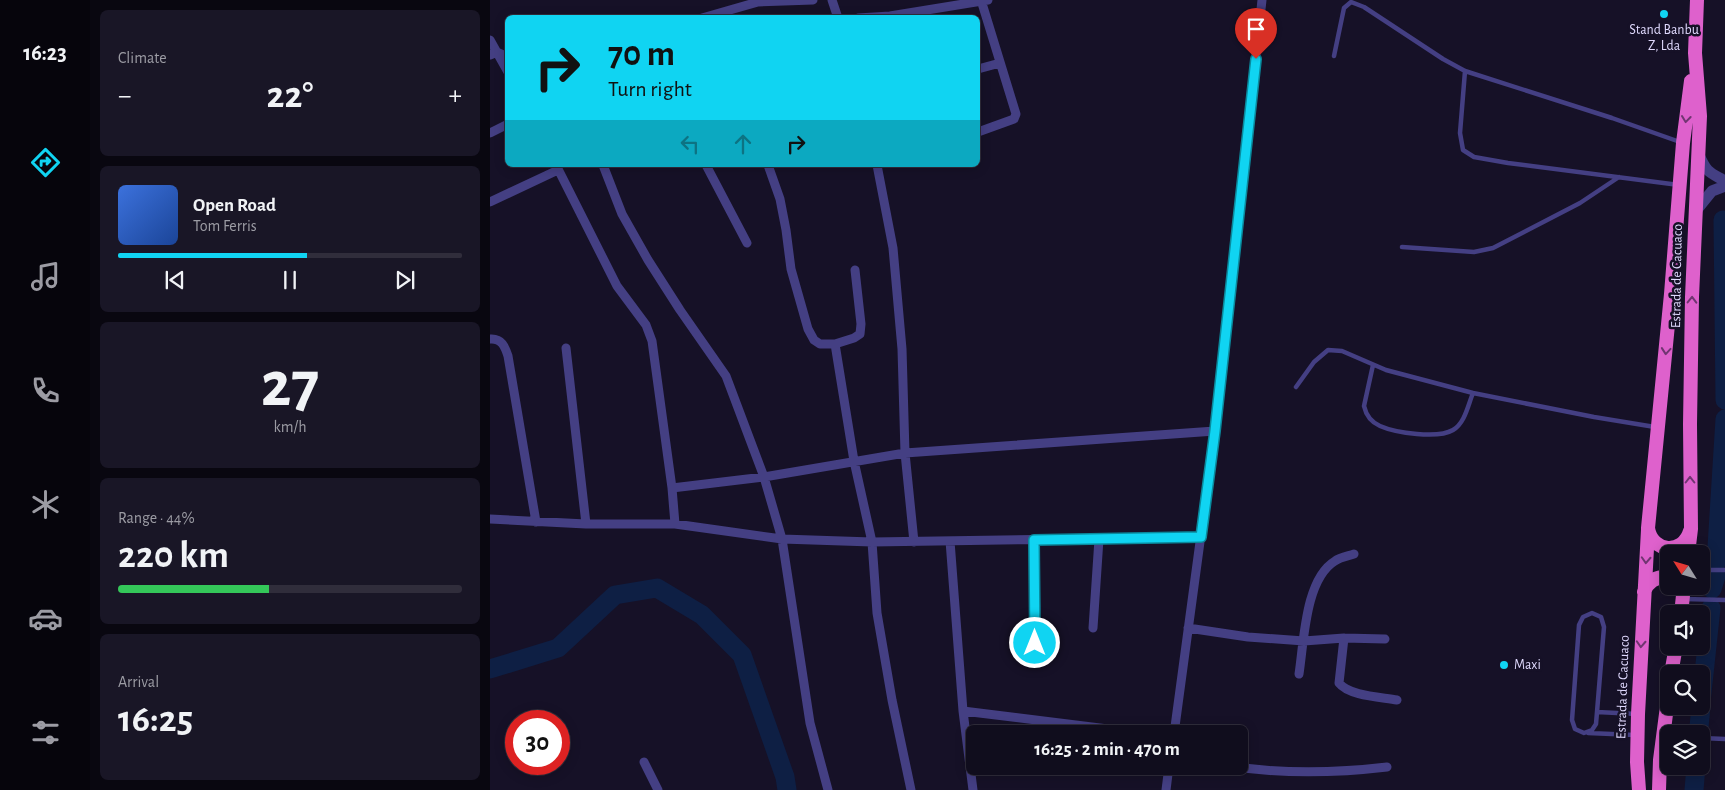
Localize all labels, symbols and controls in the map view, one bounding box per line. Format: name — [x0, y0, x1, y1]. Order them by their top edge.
pin — [1235, 8, 1277, 59]
marker: Stand Banbu Z, Lda — [1658, 8, 1670, 20]
icon: arrive — [1242, 15, 1270, 43]
place label: Stand Banbu Z, Lda — [1629, 23, 1699, 53]
icon: right — [525, 35, 590, 100]
text: 70 m — [608, 37, 675, 72]
text: 16:23 — [23, 42, 67, 64]
text: Climate — [118, 50, 167, 66]
text: 22° — [267, 77, 313, 115]
text: Turn right — [608, 78, 692, 100]
text: − — [118, 82, 131, 110]
text: + — [449, 82, 462, 110]
one-way arrow — [1681, 115, 1692, 123]
icon: left — [676, 130, 704, 158]
icon: ahead — [729, 130, 757, 158]
icon: right — [782, 130, 810, 158]
icon: directions — [28, 145, 63, 180]
text: Open Road — [193, 196, 276, 215]
text: Tom Ferris — [193, 218, 257, 234]
street label: Estrada de Cacuaco — [1669, 224, 1685, 328]
icon: music — [28, 259, 63, 294]
icon: previous — [161, 266, 189, 294]
icon: pause — [276, 266, 304, 294]
icon: next — [391, 266, 419, 294]
one-way arrow — [1687, 296, 1697, 304]
one-way arrow — [1661, 347, 1672, 355]
text: 27 — [261, 353, 319, 418]
icon: phone — [28, 373, 63, 408]
text: km/h — [273, 419, 307, 435]
one-way arrow — [1685, 476, 1695, 484]
icon: climate — [28, 487, 63, 522]
text: Range · 44% — [118, 510, 195, 526]
text: 220 km — [118, 537, 229, 575]
north arrow — [1660, 545, 1710, 595]
map controls — [1660, 545, 1710, 775]
one-way arrow — [1640, 556, 1651, 564]
icon: car — [28, 601, 63, 636]
button: sound — [1660, 605, 1710, 655]
position arrow — [1008, 616, 1060, 668]
street label: Estrada de Cacuaco — [1614, 635, 1632, 739]
one-way arrow — [1636, 640, 1647, 648]
place label: Maxi — [1514, 658, 1541, 672]
marker: Maxi — [1498, 659, 1510, 671]
button: search — [1660, 665, 1710, 715]
text: Arrival — [118, 674, 159, 690]
text: 16:25 — [118, 701, 193, 739]
speed limit sign: 30 — [505, 710, 570, 775]
icon: filters — [28, 715, 63, 750]
button: layers — [1660, 725, 1710, 775]
text: 16:25 · 2 min · 470 m — [1034, 740, 1180, 759]

